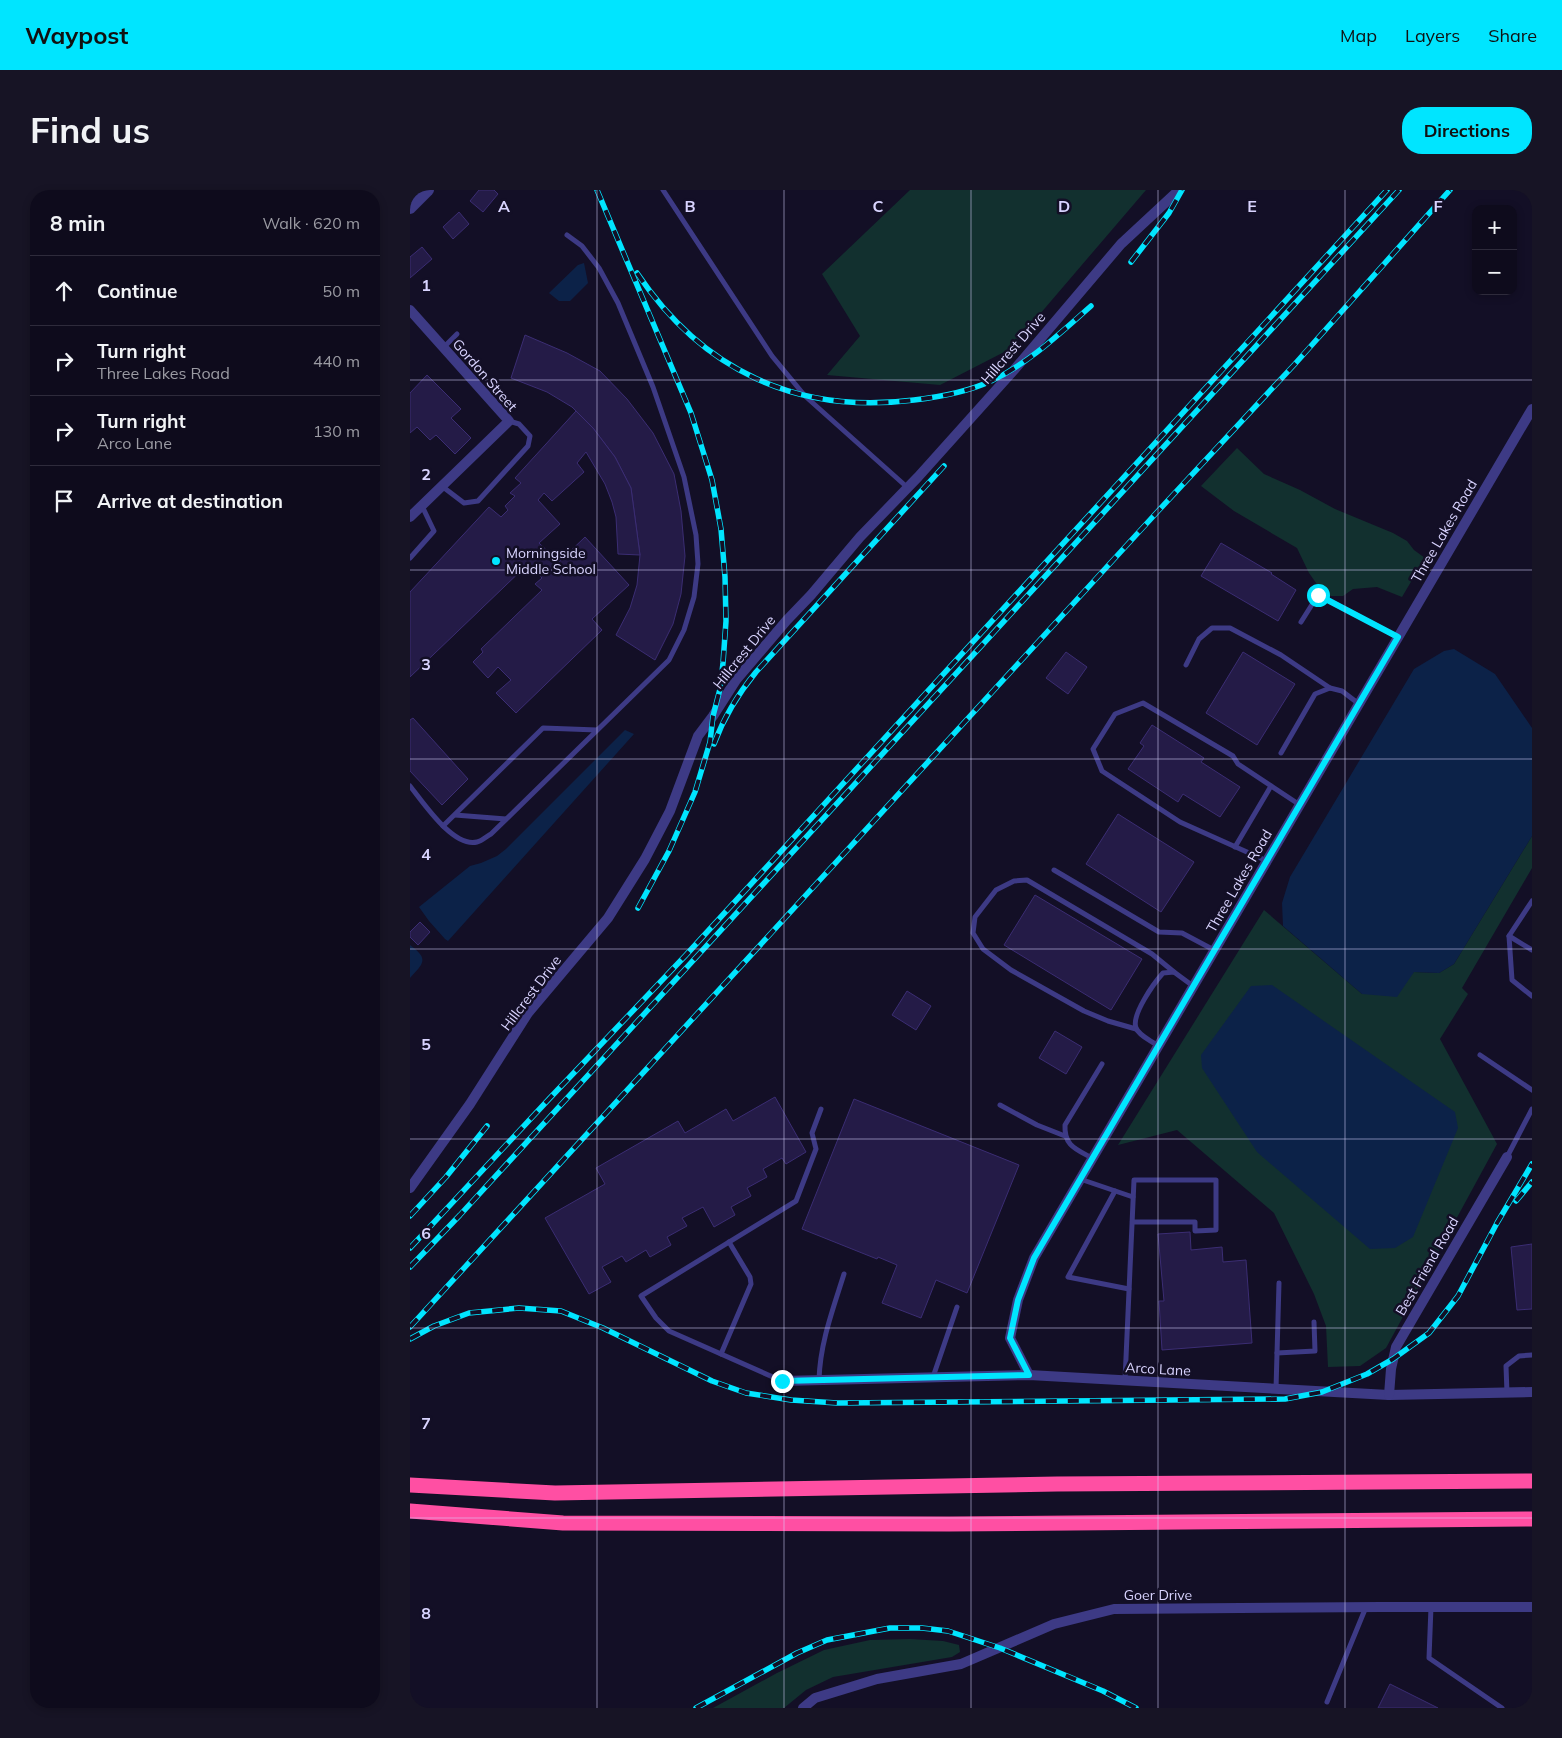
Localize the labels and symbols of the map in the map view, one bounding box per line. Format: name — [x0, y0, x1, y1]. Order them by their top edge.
text: A — [498, 196, 510, 216]
text: B — [684, 196, 696, 216]
text: C — [873, 196, 884, 216]
text: D — [1058, 196, 1070, 216]
text: E — [1247, 196, 1257, 216]
text: F — [1433, 196, 1443, 216]
text: 1 — [421, 275, 431, 295]
street label: Hillcrest Drive — [977, 308, 1049, 388]
street label: Gordon Street — [449, 335, 521, 415]
text: 2 — [421, 464, 431, 484]
street label: Three Lakes Road — [1407, 476, 1481, 586]
place label: Morningside Middle School — [506, 544, 596, 578]
marker: Morningside Middle School — [490, 555, 502, 567]
route start — [1307, 584, 1330, 607]
street label: Hillcrest Drive — [709, 612, 779, 692]
text: 3 — [421, 654, 431, 674]
street label: Three Lakes Road — [1202, 826, 1276, 936]
text: 4 — [421, 844, 431, 864]
street label: Hillcrest Drive — [497, 952, 565, 1034]
text: 5 — [421, 1034, 431, 1054]
street label: Best Friend Road — [1391, 1213, 1463, 1319]
text: 6 — [421, 1223, 431, 1243]
street label: Arco Lane — [1125, 1358, 1191, 1380]
route end — [771, 1370, 794, 1393]
text: 7 — [421, 1413, 431, 1433]
street label: Goer Drive — [1124, 1586, 1192, 1604]
text: 8 — [421, 1603, 431, 1623]

